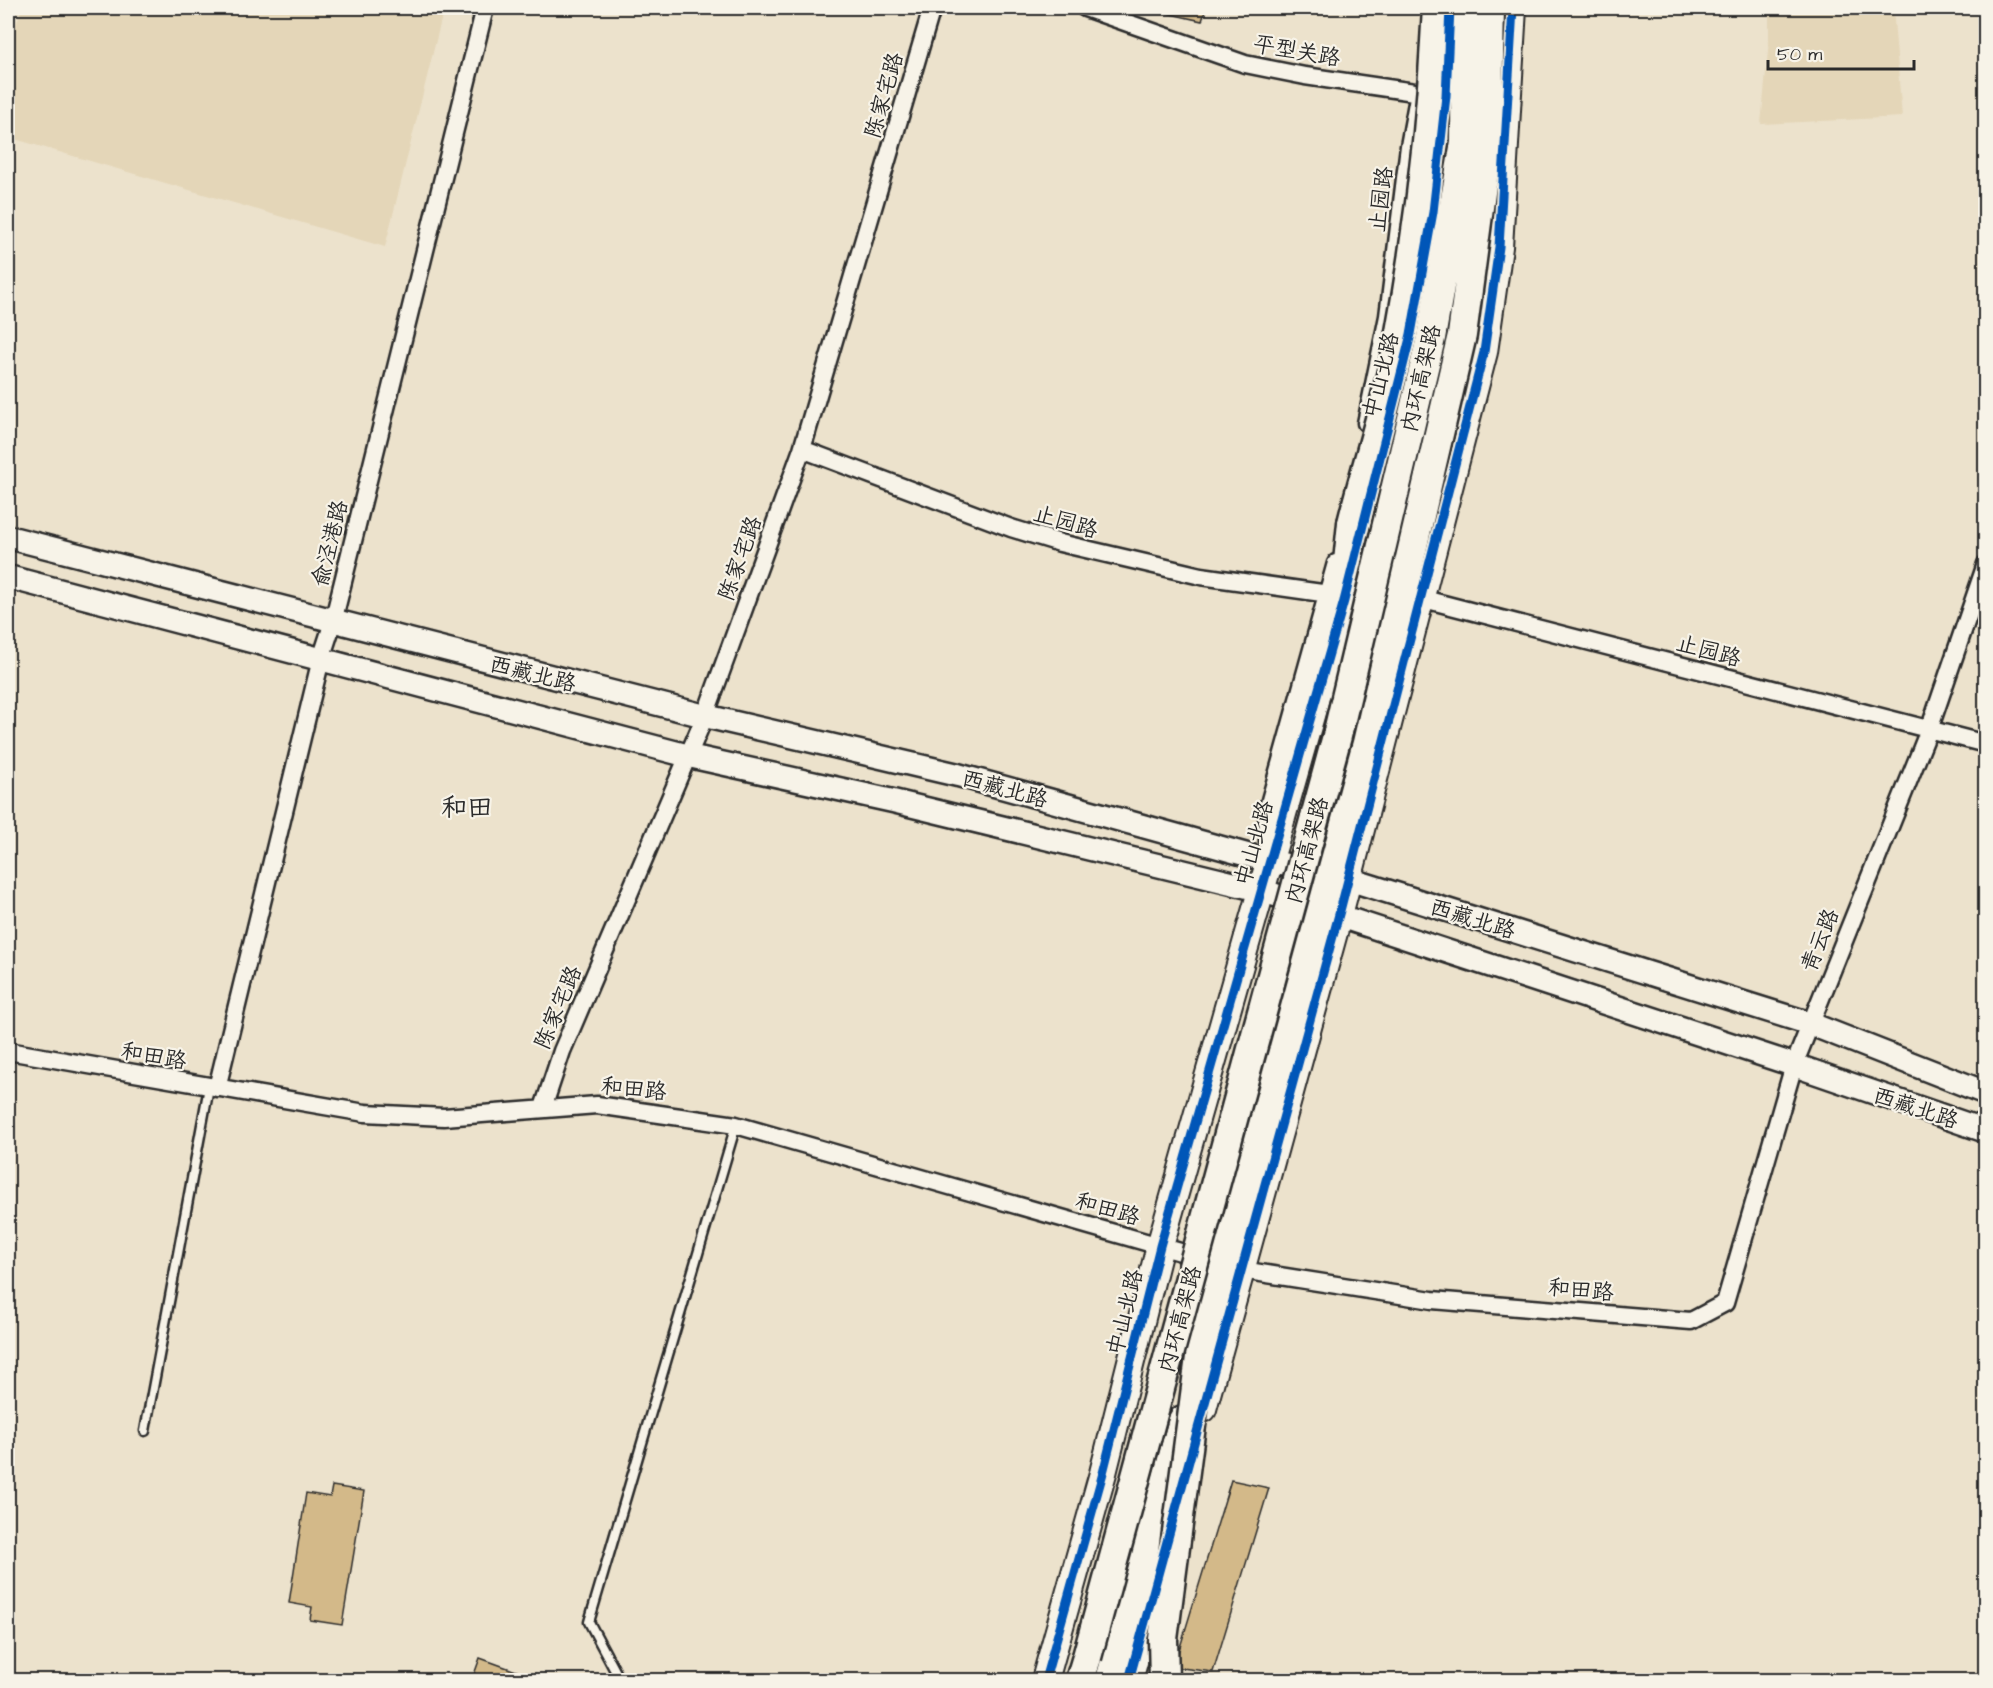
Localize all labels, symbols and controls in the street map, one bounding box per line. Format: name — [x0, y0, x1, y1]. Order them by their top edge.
street label: 平型关路 — [1251, 29, 1343, 74]
scale bar — [1768, 33, 1914, 71]
text: 50 m — [1777, 42, 1822, 67]
street label: 陈家宅路 — [857, 49, 911, 142]
street label: 止园路 — [1362, 165, 1401, 234]
street label: 内环高架路 — [1394, 321, 1449, 435]
street label: 中山北路 — [1356, 329, 1407, 422]
street label: 俞泾港路 — [305, 497, 356, 590]
street label: 止园路 — [1030, 498, 1102, 546]
street label: 陈家宅路 — [711, 512, 770, 605]
street label: 止园路 — [1673, 628, 1745, 675]
street label: 西藏北路 — [486, 649, 579, 700]
street label: 西藏北路 — [958, 763, 1051, 816]
district label: 和田 — [441, 790, 493, 826]
street label: 内环高架路 — [1278, 793, 1337, 908]
street label: 中山北路 — [1227, 797, 1281, 890]
street label: 西藏北路 — [1426, 892, 1519, 947]
street label: 青云路 — [1794, 904, 1847, 977]
street label: 陈家宅路 — [527, 961, 590, 1054]
street label: 和田路 — [119, 1035, 189, 1077]
street label: 和田路 — [599, 1071, 668, 1108]
street label: 西藏北路 — [1869, 1080, 1962, 1137]
street label: 和田路 — [1072, 1185, 1144, 1233]
street label: 内环高架路 — [1151, 1262, 1210, 1377]
street label: 中山北路 — [1100, 1266, 1151, 1359]
street label: 和田路 — [1547, 1272, 1615, 1309]

